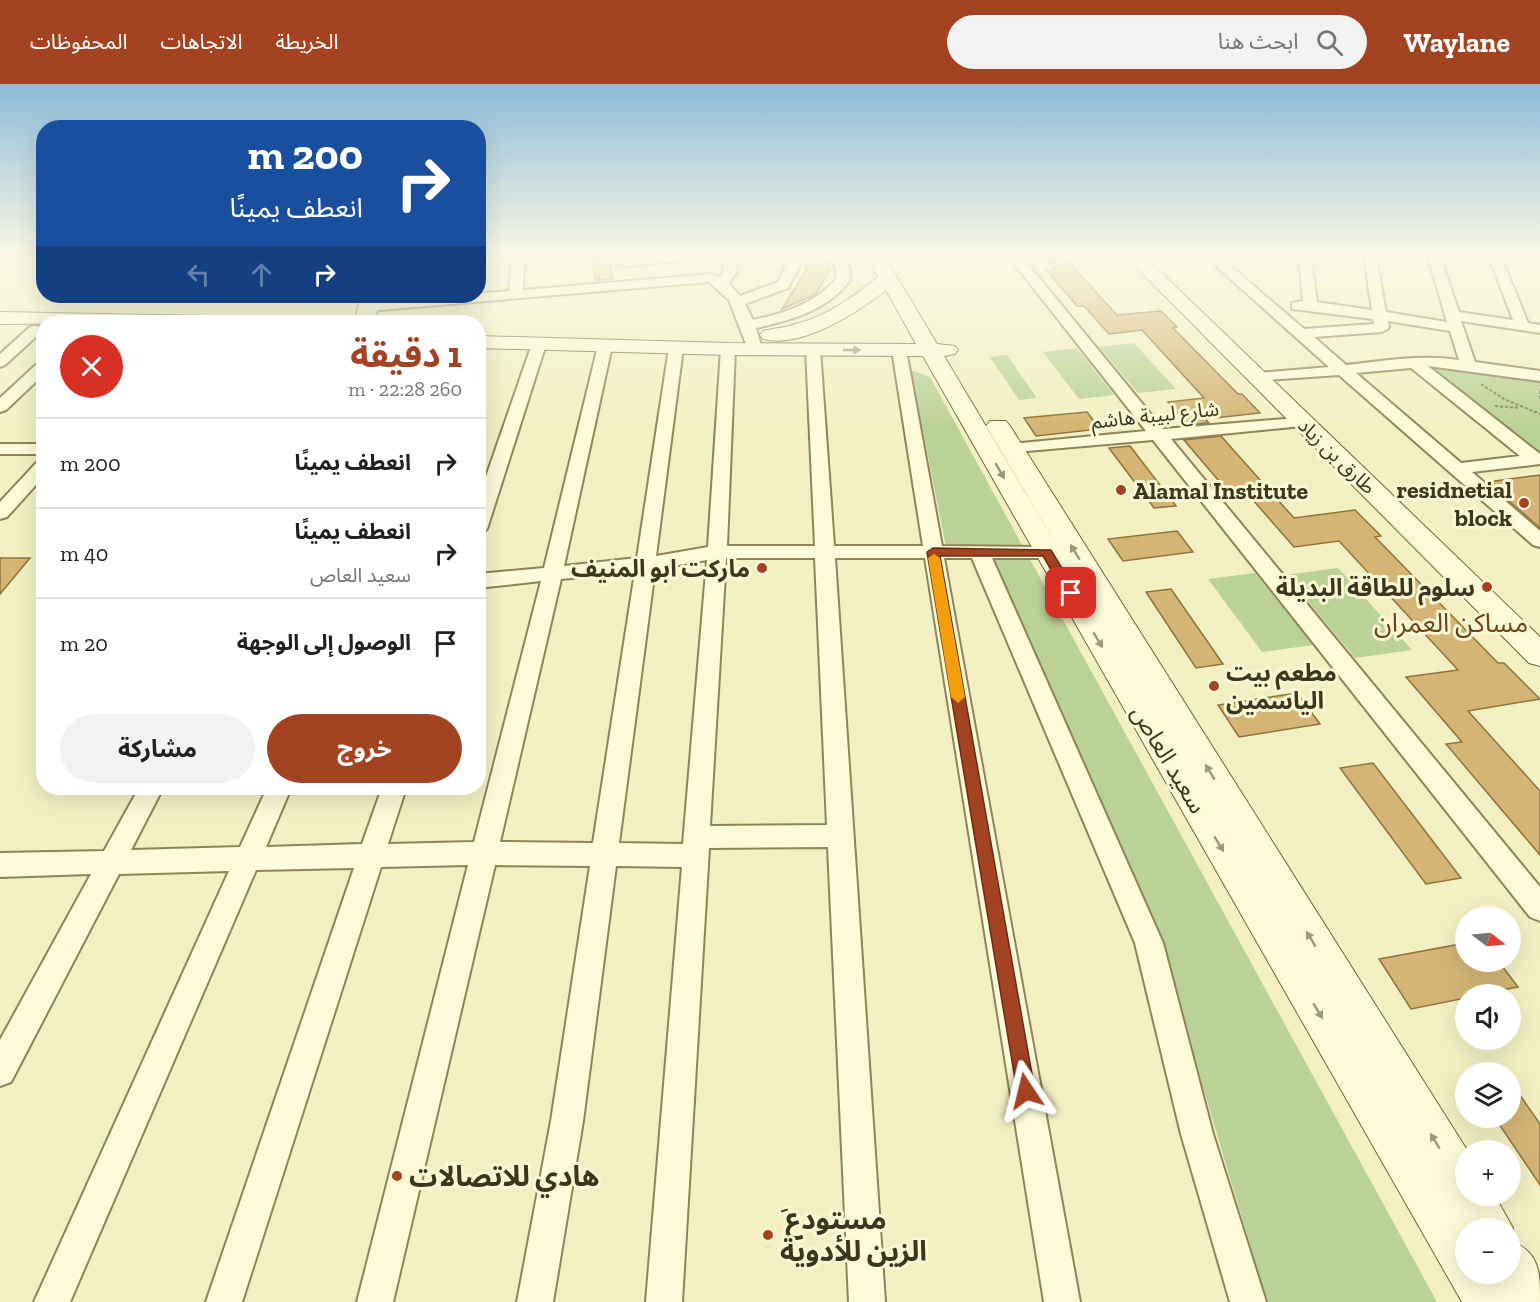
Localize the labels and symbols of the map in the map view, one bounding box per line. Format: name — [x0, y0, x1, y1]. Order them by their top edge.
one-way arrow — [842, 345, 861, 355]
street label: شارع لبيبة هاشم — [1090, 396, 1220, 437]
street label: طارق بن زياد — [1293, 413, 1381, 499]
one-way arrow — [995, 463, 1005, 480]
place label: residnetial block — [1396, 475, 1512, 532]
place label: Alamal Institute — [1133, 476, 1308, 505]
marker: Alamal Institute — [1114, 483, 1128, 497]
marker: residnetial block — [1517, 496, 1531, 510]
one-way arrow — [1070, 544, 1081, 560]
place label: ماركت ابو المنيف — [571, 554, 750, 583]
marker: ماركت ابو المنيف — [755, 561, 769, 575]
pin — [1045, 567, 1096, 618]
place label: سلوم للطاقة البديلة — [1276, 573, 1475, 606]
marker: سلوم للطاقة البديلة — [1480, 580, 1494, 594]
district label: مساكن العمران — [1374, 607, 1528, 639]
one-way arrow — [1093, 632, 1104, 648]
place label: مطعم بيت الياسمين — [1226, 658, 1337, 715]
marker: مطعم بيت الياسمين — [1207, 679, 1221, 693]
street label: سعيد العاص — [1125, 700, 1213, 818]
one-way arrow — [1204, 764, 1215, 780]
one-way arrow — [1214, 836, 1224, 853]
north arrow — [1455, 906, 1521, 972]
one-way arrow — [1306, 931, 1317, 947]
one-way arrow — [1313, 1003, 1324, 1019]
position arrow — [994, 1059, 1058, 1123]
one-way arrow — [1430, 1132, 1440, 1149]
place label: هادي للاتصالات — [409, 1160, 599, 1198]
marker: هادي للاتصالات — [390, 1169, 404, 1183]
place label: َ مستودع الزين للأدوية — [780, 1203, 927, 1268]
marker: َ مستودع الزين للأدوية — [761, 1228, 775, 1242]

